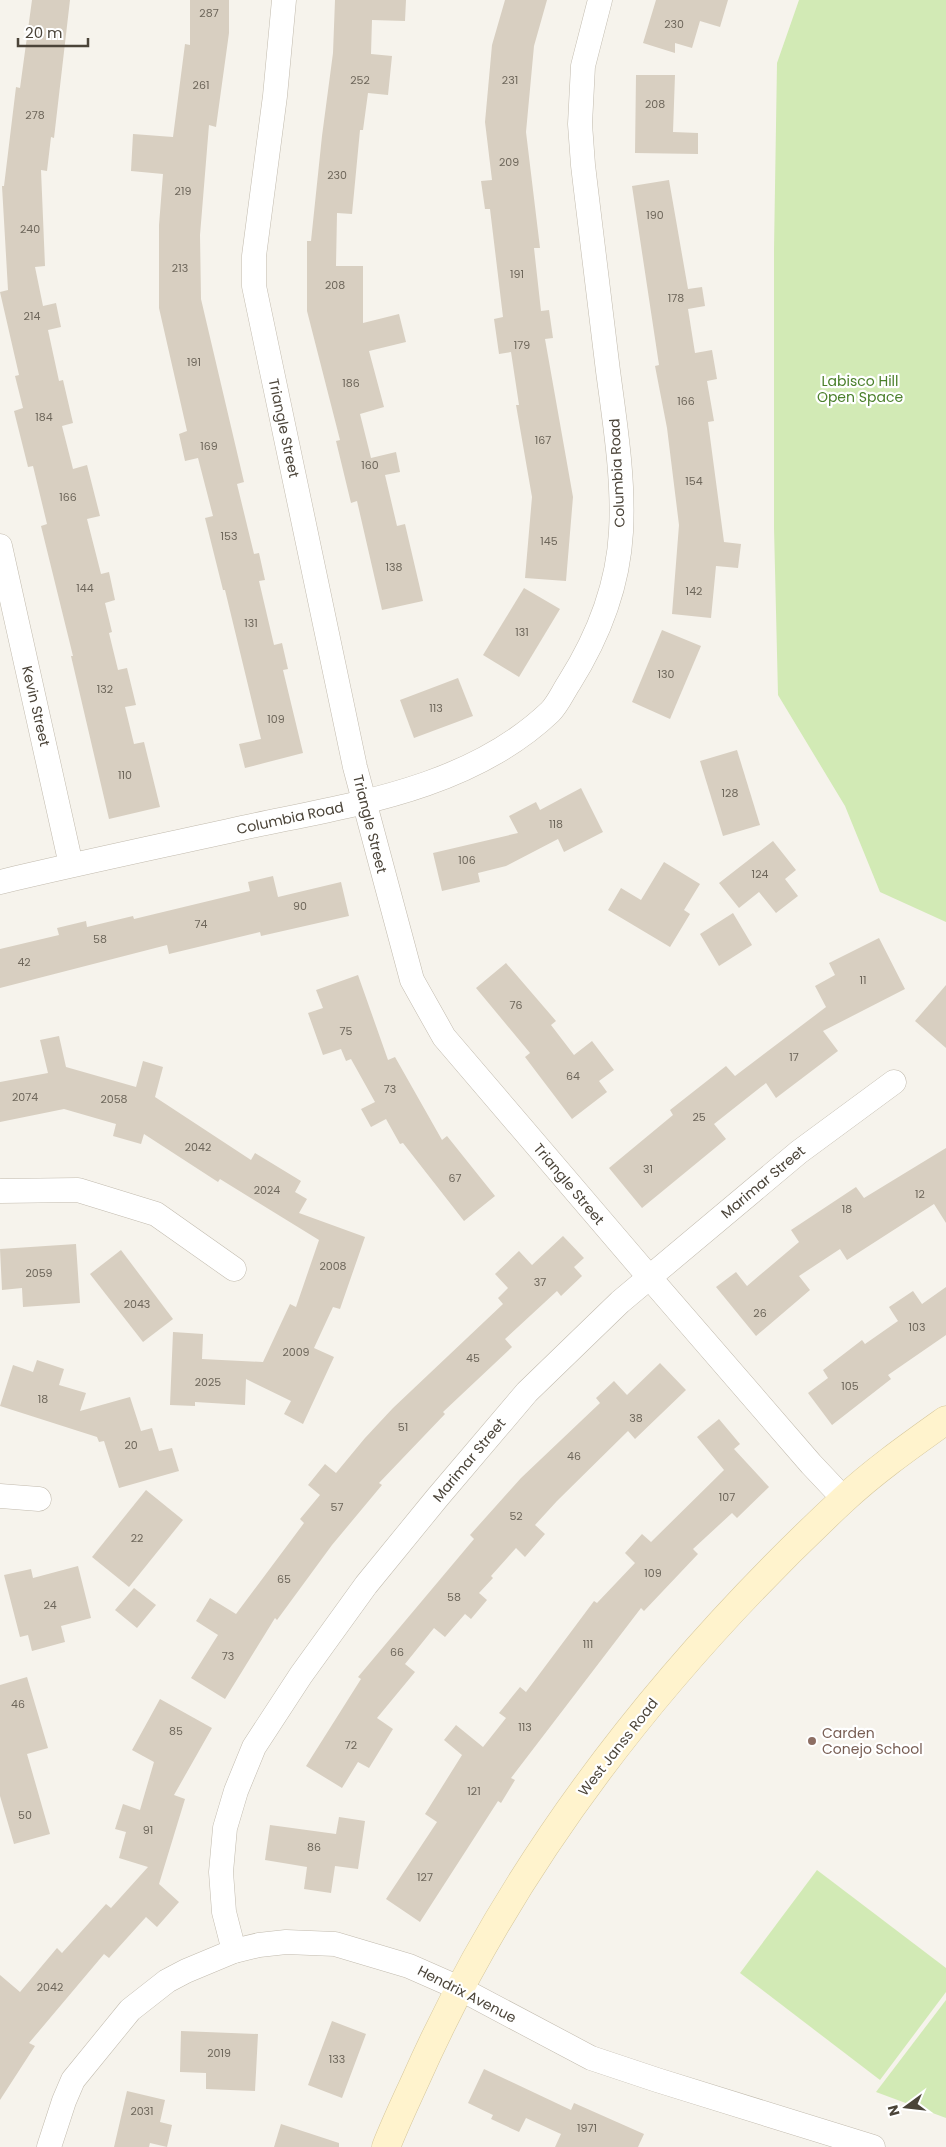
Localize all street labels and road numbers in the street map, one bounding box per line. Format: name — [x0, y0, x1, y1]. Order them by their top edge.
street label: Triangle Street — [264, 377, 304, 479]
street label: Columbia Road — [604, 418, 630, 528]
street label: Kevin Street — [17, 664, 55, 748]
street label: Triangle Street — [348, 773, 392, 875]
street label: Columbia Road — [235, 797, 345, 839]
street label: Triangle Street — [529, 1139, 609, 1229]
street label: Marimar Street — [717, 1141, 809, 1223]
street label: Marimar Street — [428, 1414, 510, 1506]
street label: West Janss Road — [573, 1694, 663, 1800]
street label: Hendrix Avenue — [414, 1960, 520, 2028]

